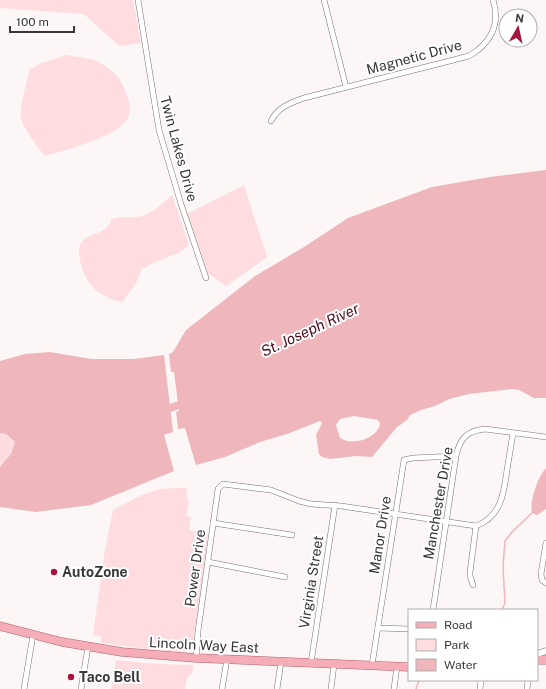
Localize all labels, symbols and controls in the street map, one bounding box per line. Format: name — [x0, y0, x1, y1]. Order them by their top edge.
scale bar — [10, 8, 74, 34]
north arrow — [498, 8, 538, 48]
text: N — [514, 12, 525, 25]
text: 100 m — [16, 15, 49, 29]
street label: Magnetic Drive — [365, 37, 463, 77]
street label: Twin Lakes Drive — [157, 94, 201, 204]
water label: St. Joseph River — [258, 299, 362, 360]
street label: Manchester Drive — [420, 445, 456, 561]
street label: Manor Drive — [366, 495, 394, 575]
street label: Power Drive — [182, 528, 208, 608]
street label: Virginia Street — [296, 534, 326, 630]
place label: AutoZone — [62, 564, 128, 580]
marker: AutoZone — [49, 567, 59, 577]
legend — [408, 609, 538, 681]
text: Road — [444, 618, 472, 632]
street label: Lincoln Way East — [149, 634, 259, 656]
text: Park — [444, 638, 470, 652]
text: Water — [444, 658, 478, 672]
place label: Taco Bell — [79, 669, 141, 685]
marker: Taco Bell — [66, 672, 76, 682]

